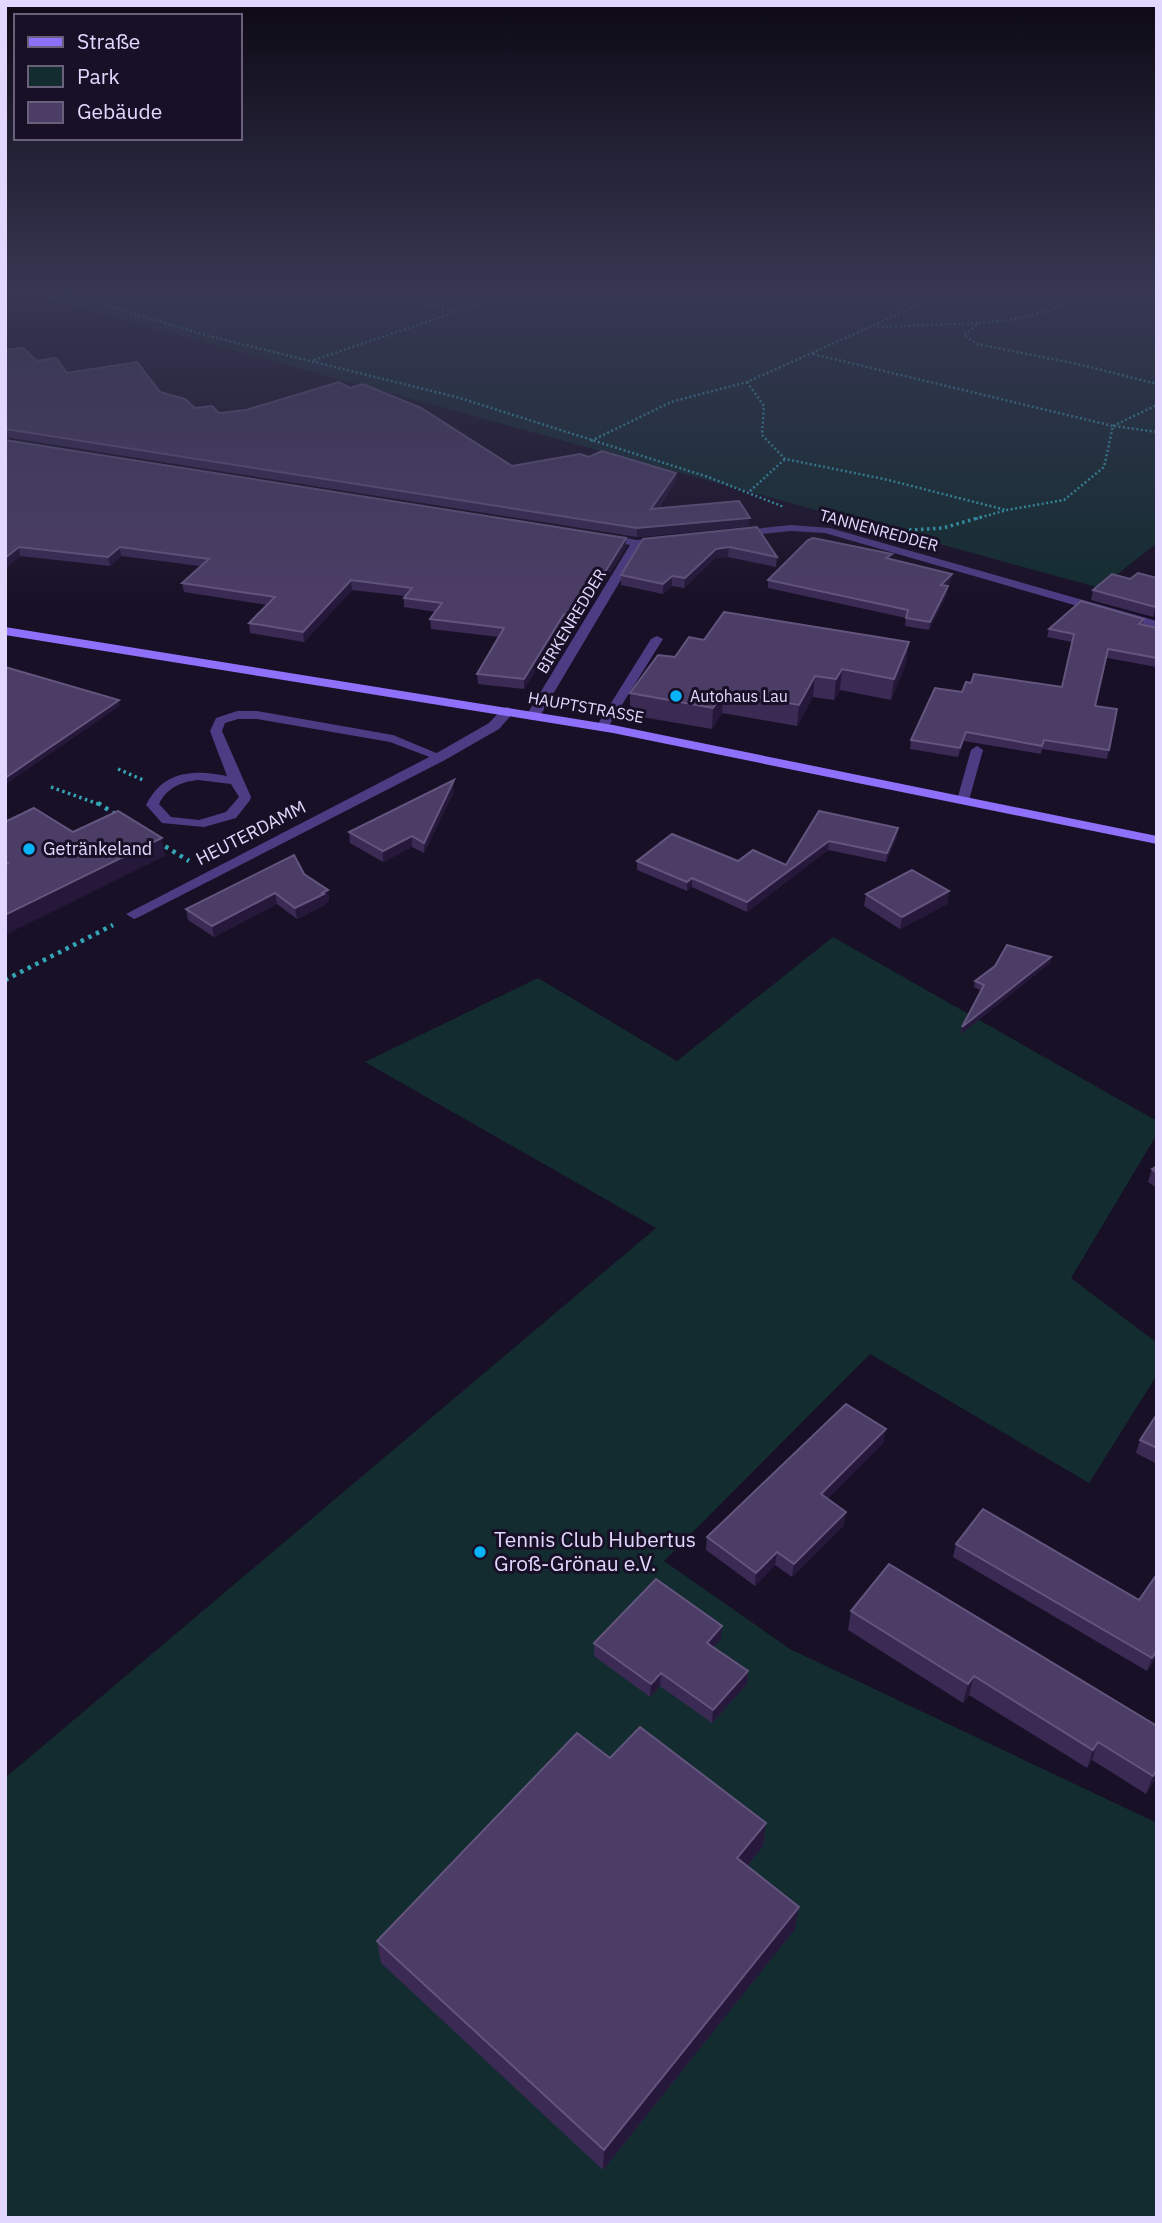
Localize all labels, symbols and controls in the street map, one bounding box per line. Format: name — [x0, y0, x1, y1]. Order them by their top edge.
legend — [14, 14, 242, 140]
text: Straße — [77, 27, 140, 55]
text: Park — [77, 62, 120, 90]
text: Gebäude — [77, 97, 162, 125]
street label: TANNENREDDER — [817, 505, 941, 555]
street label: BIRKENREDDER — [532, 565, 610, 677]
place label: Autohaus Lau — [690, 686, 788, 706]
street label: HAUPTSTRASSE — [526, 687, 646, 727]
marker: Autohaus Lau — [668, 688, 684, 704]
street label: HEUTERDAMM — [192, 795, 310, 870]
place label: Getränkeland — [43, 837, 152, 860]
marker: Getränkeland — [21, 841, 37, 857]
place label: Tennis Club Hubertus Groß-Grönau e.V. — [494, 1525, 696, 1577]
marker: Tennis Club Hubertus Groß-Grönau e.V. — [472, 1544, 488, 1560]

